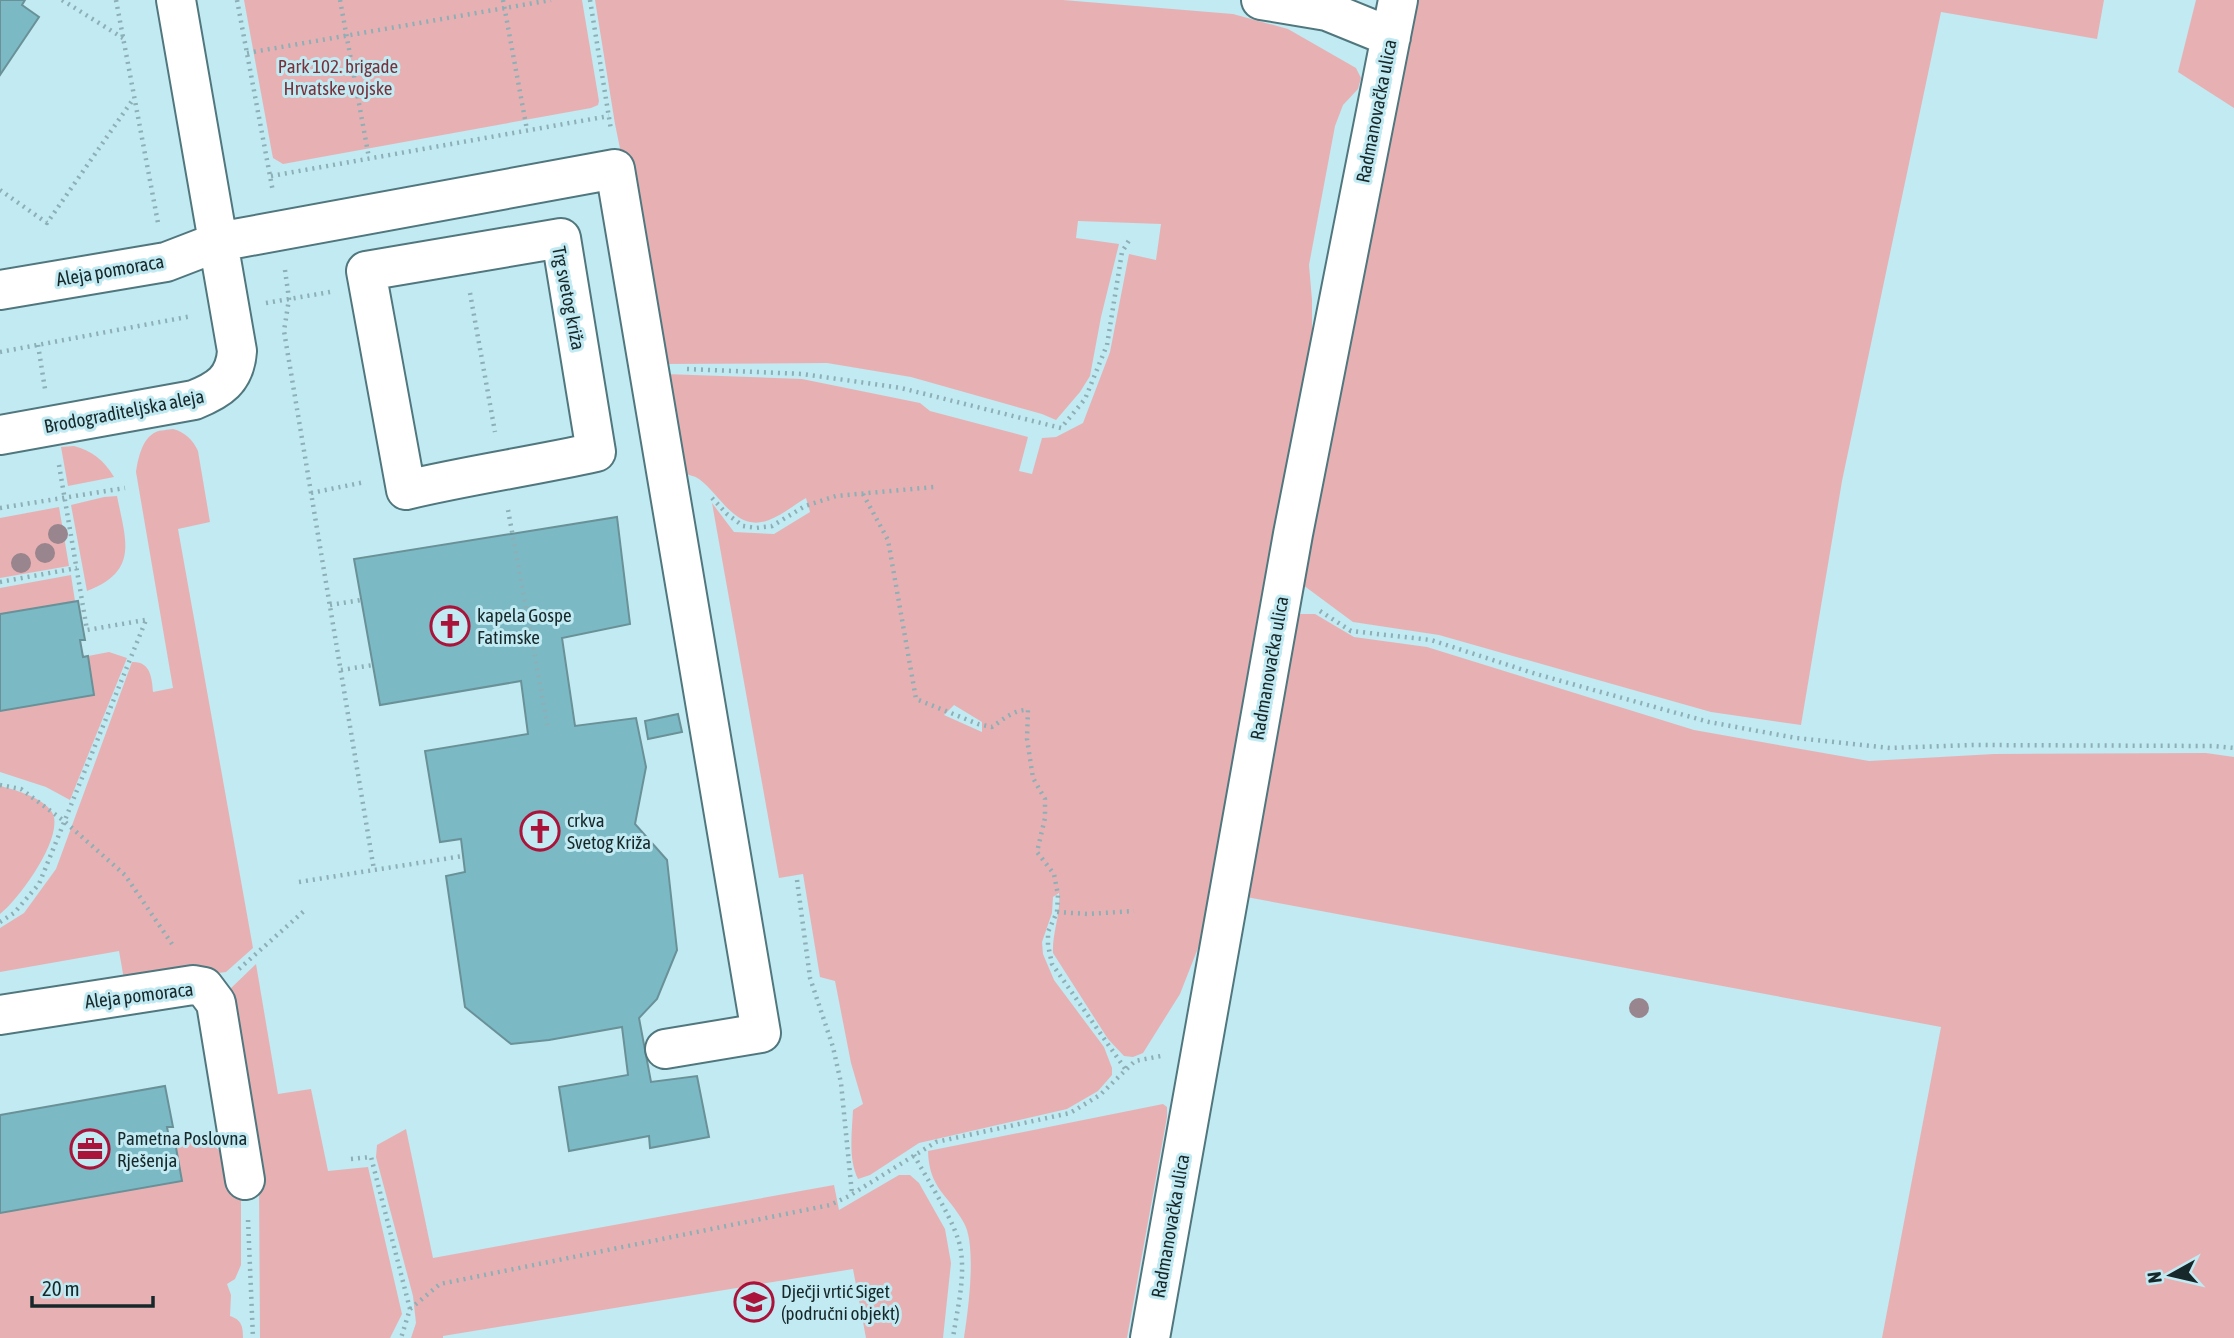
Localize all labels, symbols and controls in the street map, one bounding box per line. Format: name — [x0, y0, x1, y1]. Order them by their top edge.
street label: Radmanovačka ulica — [1351, 37, 1401, 185]
park label: Park 102. brigade Hrvatske vojske — [278, 55, 398, 99]
street label: Trg svetog križa — [548, 244, 590, 352]
street label: Aleja pomoraca — [54, 250, 166, 290]
street label: Brodograditeljska aleja — [42, 385, 206, 437]
street label: Radmanovačka ulica — [1246, 594, 1292, 742]
place label: kapela Gospe Fatimske — [477, 604, 572, 648]
church icon: kapela Gospe Fatimske — [429, 605, 471, 647]
place label: crkva Svetog Križa — [567, 809, 651, 853]
church icon: crkva Svetog Križa — [519, 810, 561, 852]
street label: Aleja pomoraca — [84, 977, 194, 1013]
place label: Pametna Poslovna Rješenja — [117, 1127, 247, 1171]
office icon: Pametna Poslovna Rješenja — [69, 1128, 111, 1170]
street label: Radmanovačka ulica — [1147, 1152, 1193, 1300]
north arrow — [2136, 1240, 2206, 1310]
scale bar — [32, 1264, 152, 1308]
text: N — [2142, 1270, 2166, 1284]
text: 20 m — [42, 1276, 80, 1300]
place label: Dječji vrtić Siget (područni objekt) — [781, 1280, 900, 1324]
school or university icon: Dječji vrtić Siget (područni objekt) — [733, 1281, 775, 1323]

